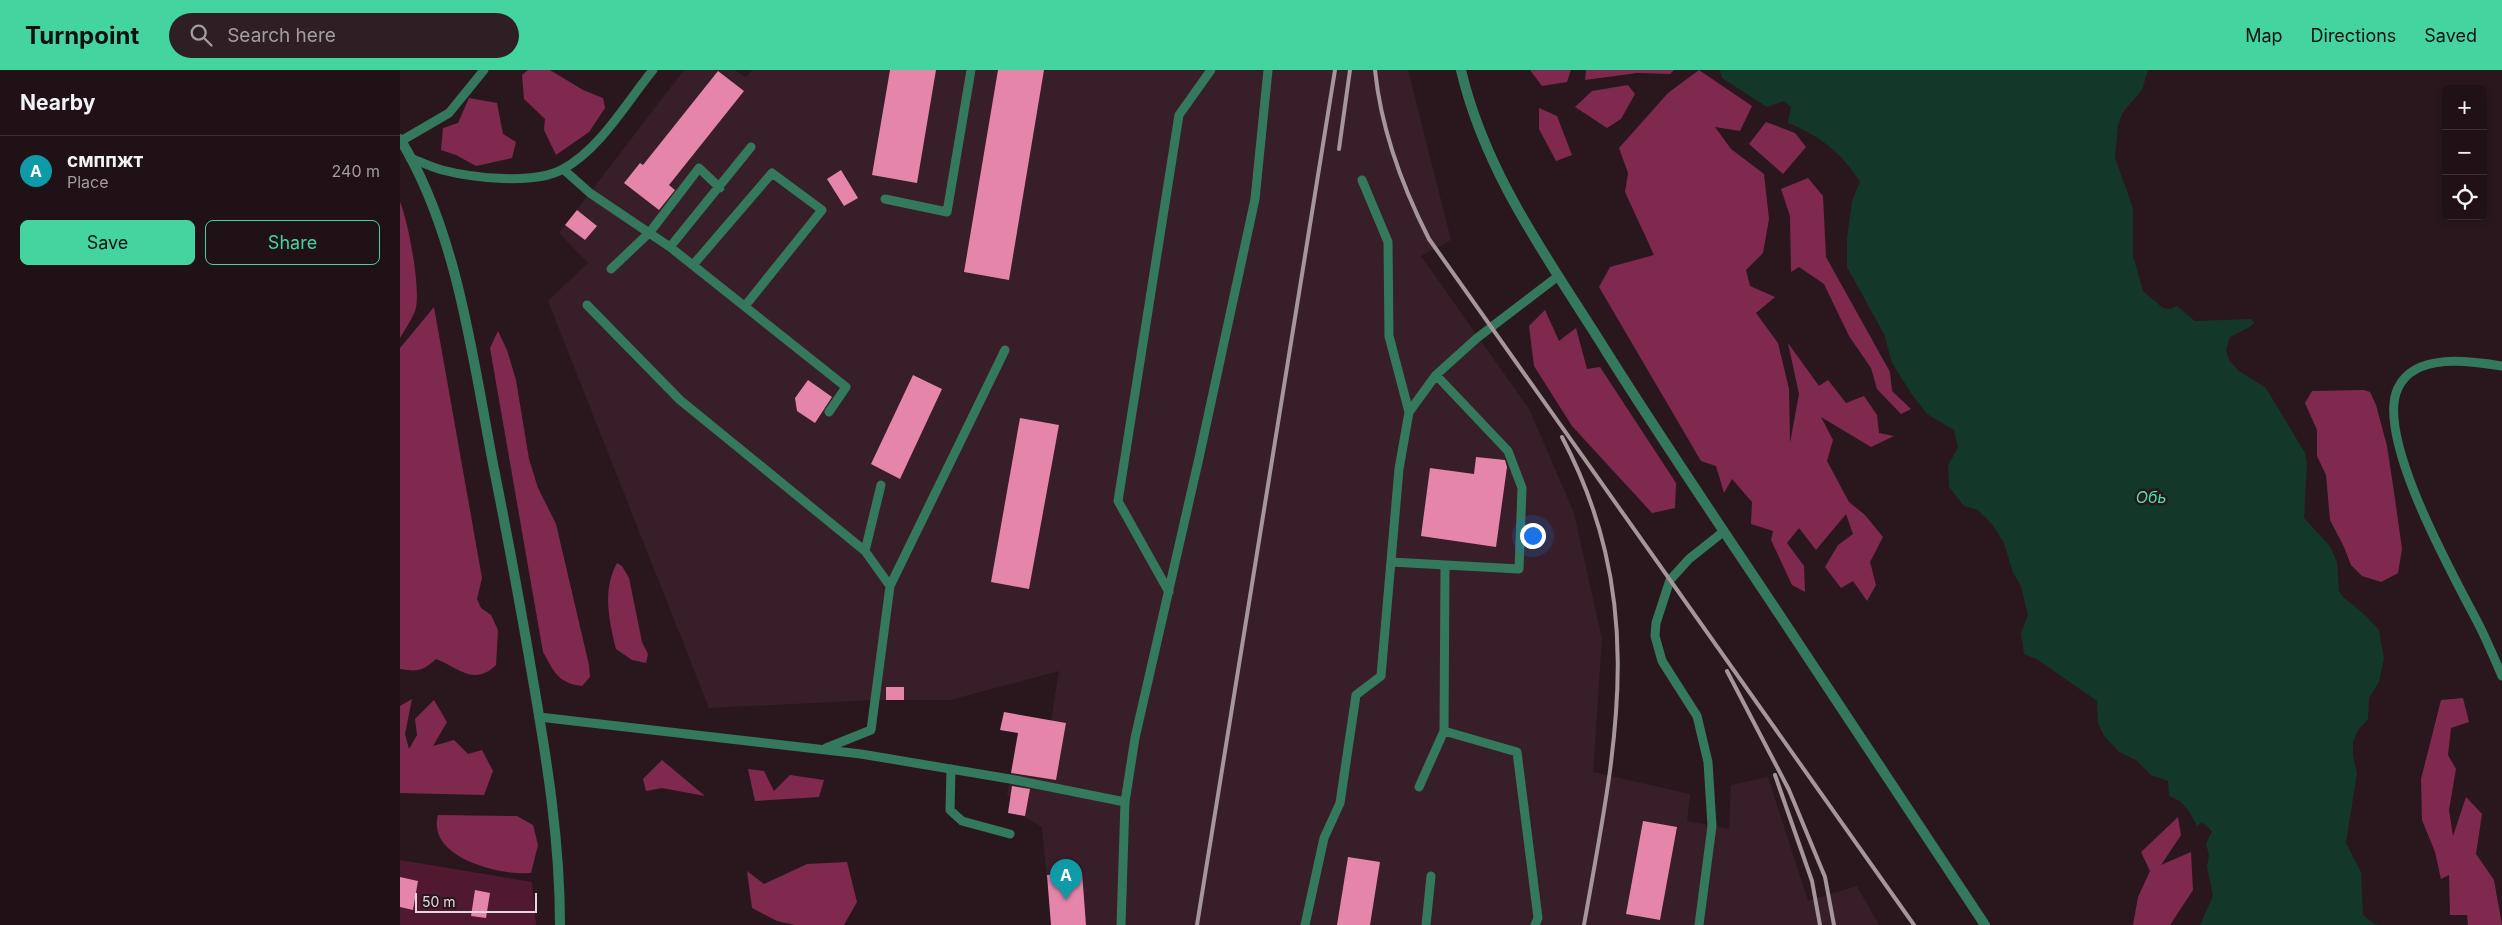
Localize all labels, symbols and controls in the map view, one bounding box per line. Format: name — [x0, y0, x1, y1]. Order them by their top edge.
search box — [169, 13, 519, 58]
text: Turnpoint — [25, 21, 139, 50]
icon: search — [187, 21, 215, 49]
text: Search here — [227, 24, 336, 47]
text: Map — [2245, 25, 2283, 46]
text: Directions — [2311, 25, 2396, 46]
text: Saved — [2424, 25, 2477, 46]
map controls — [2442, 85, 2487, 220]
button: + — [2442, 85, 2487, 130]
text: Nearby — [20, 90, 95, 115]
button: − — [2442, 130, 2487, 175]
text: смппжт — [67, 149, 143, 172]
text: A — [30, 161, 42, 181]
text: 240 m — [332, 161, 380, 181]
text: Place — [67, 172, 109, 192]
button: locate — [2442, 175, 2487, 220]
button: Save — [20, 220, 195, 265]
button: Share — [205, 220, 380, 265]
water label: Обь — [2136, 487, 2166, 507]
your location — [1520, 523, 1546, 549]
pin: A — [1050, 859, 1082, 900]
scale bar — [415, 890, 538, 913]
text: 50 m — [422, 893, 456, 910]

